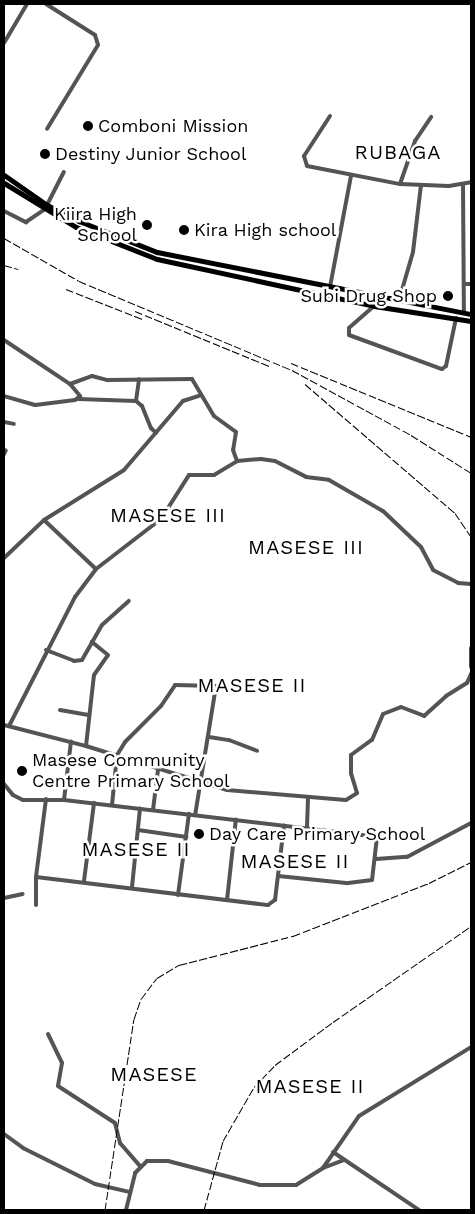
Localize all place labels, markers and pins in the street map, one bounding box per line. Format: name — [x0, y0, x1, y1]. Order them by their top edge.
place label: Comboni Mission — [98, 115, 248, 137]
marker: Comboni Mission — [82, 120, 94, 132]
place label: Destiny Junior School — [55, 143, 248, 165]
marker: Destiny Junior School — [39, 148, 51, 160]
place label: Kiira High School — [53, 204, 137, 246]
marker: Kiira High School — [141, 219, 153, 231]
place label: Kira High school — [194, 219, 337, 241]
marker: Kira High school — [178, 224, 190, 236]
place label: Subi Drug Shop — [300, 285, 437, 307]
marker: Subi Drug Shop — [441, 289, 455, 303]
place label: Masese Community Centre Primary School — [32, 750, 230, 792]
marker: Masese Community Centre Primary School — [16, 765, 28, 777]
place label: Day Care Primary School — [209, 823, 426, 845]
marker: Day Care Primary School — [193, 828, 205, 840]

